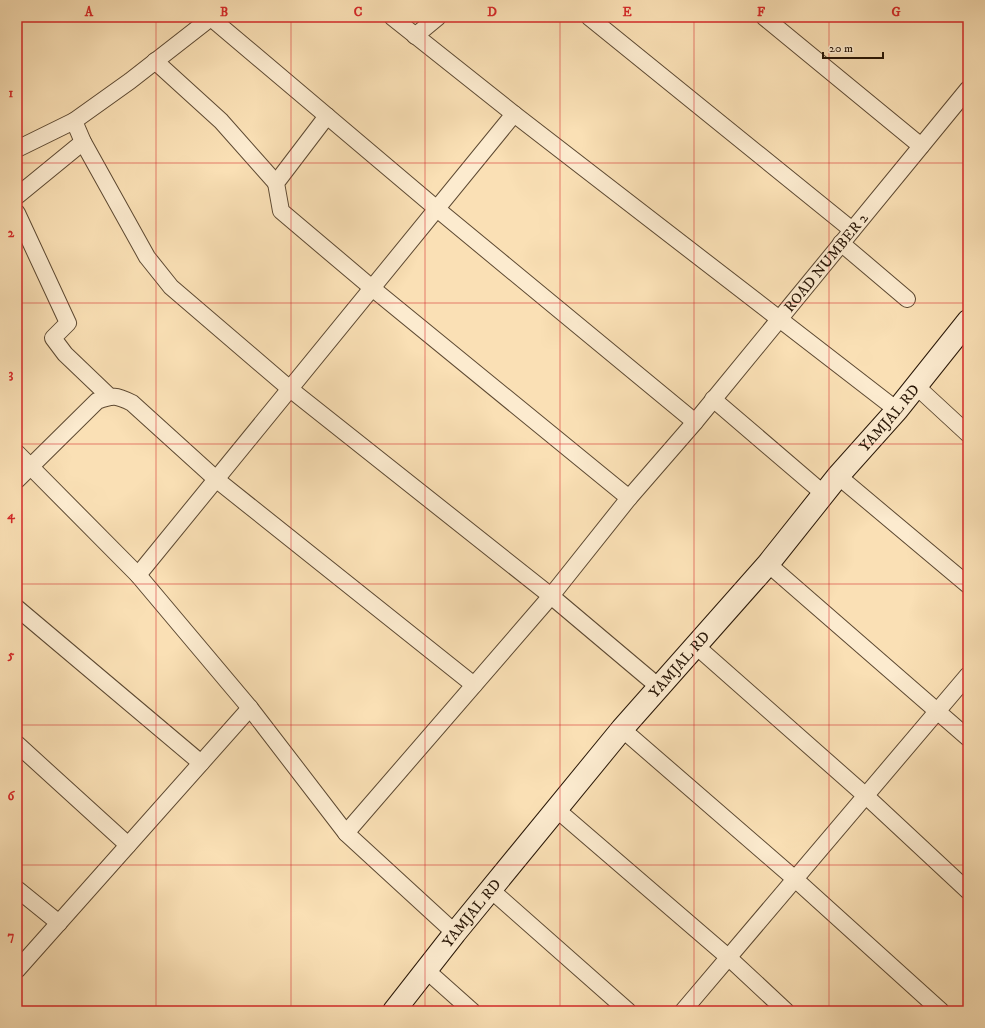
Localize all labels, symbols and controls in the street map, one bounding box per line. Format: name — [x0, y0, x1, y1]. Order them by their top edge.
text: A — [84, 4, 94, 20]
text: B — [220, 4, 228, 20]
text: C — [354, 4, 363, 20]
text: D — [487, 4, 497, 20]
text: E — [622, 4, 632, 20]
text: F — [757, 4, 766, 20]
text: G — [891, 4, 901, 20]
scale bar — [823, 34, 883, 60]
text: 20 m — [829, 41, 853, 56]
text: 1 — [9, 85, 14, 101]
street label: ROAD NUMBER 2 — [780, 209, 873, 316]
text: 2 — [8, 225, 15, 241]
text: 3 — [9, 366, 14, 382]
street label: YAMJAL RD — [855, 381, 924, 456]
text: 4 — [6, 507, 15, 524]
street label: YAMJAL RD — [645, 627, 714, 702]
text: 5 — [7, 647, 15, 663]
text: 6 — [8, 788, 16, 804]
street label: YAMJAL RD — [438, 875, 505, 951]
text: 7 — [8, 928, 15, 944]

